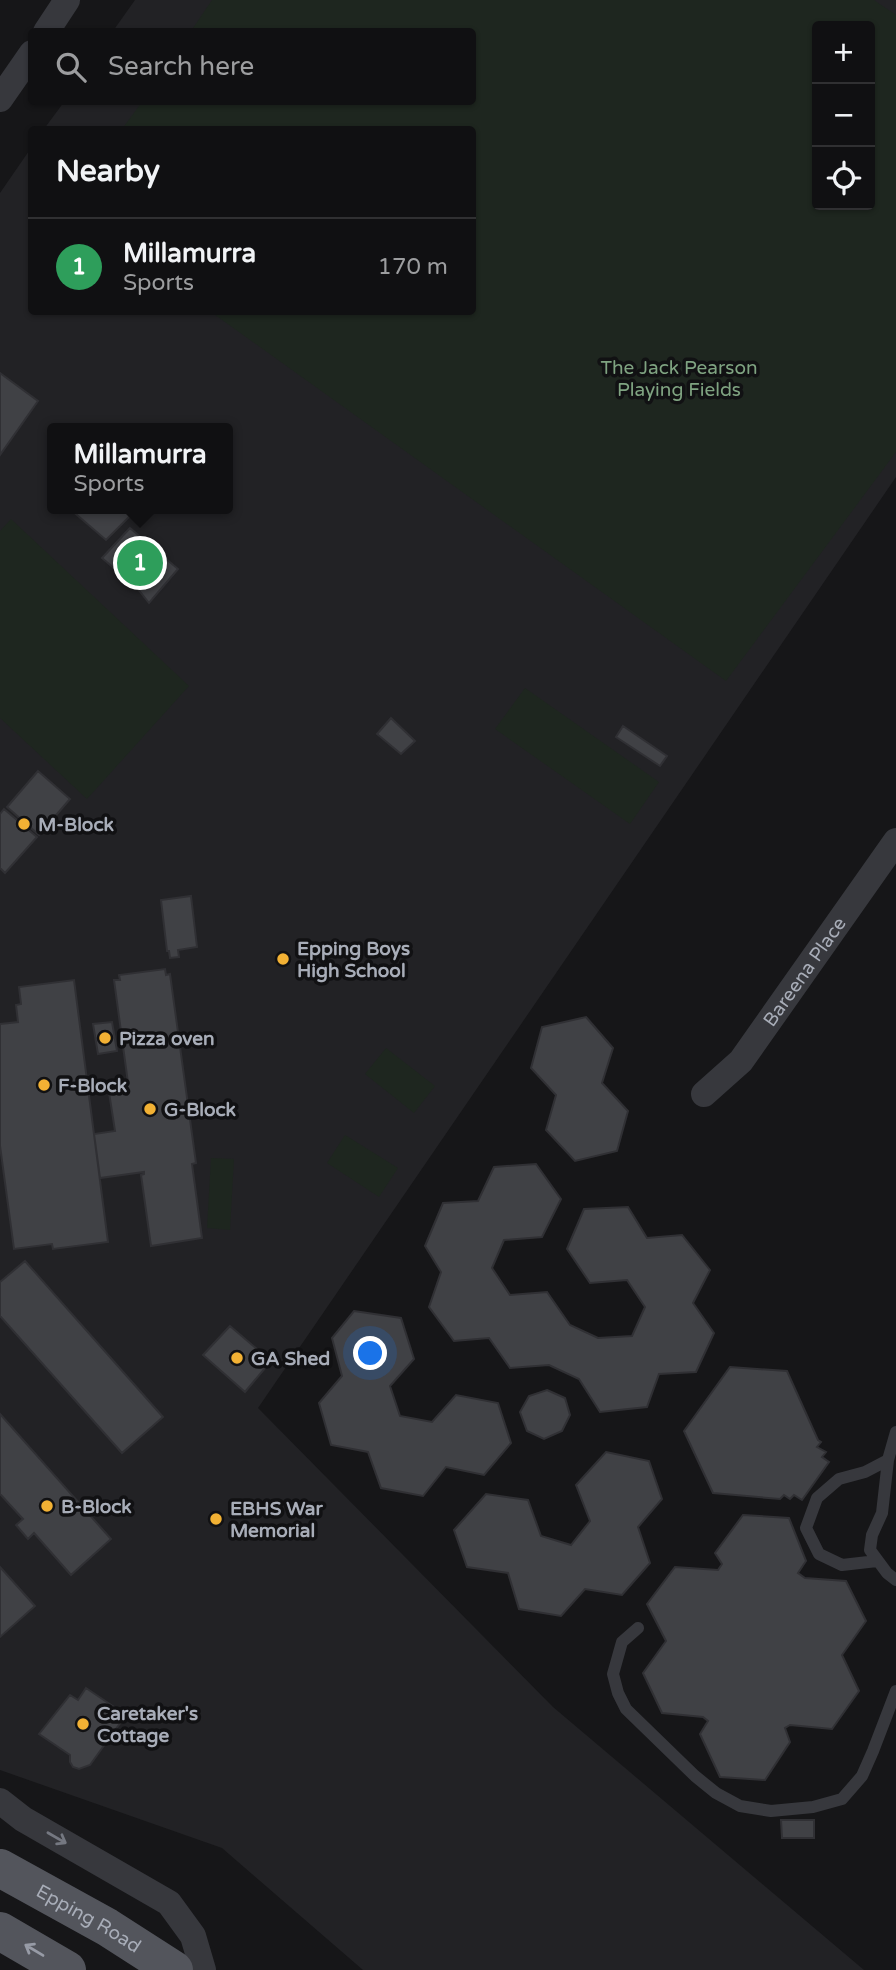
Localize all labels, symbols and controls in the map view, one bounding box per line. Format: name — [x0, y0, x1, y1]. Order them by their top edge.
map controls — [812, 21, 875, 210]
button: + — [812, 21, 875, 84]
search box — [28, 28, 476, 105]
icon: search — [52, 48, 90, 86]
text: Search here — [108, 51, 254, 82]
button: − — [812, 84, 875, 147]
button: locate — [812, 147, 875, 210]
text: Nearby — [56, 153, 160, 190]
text: Millamurra — [123, 238, 256, 269]
text: 1 — [72, 253, 86, 281]
text: 170 m — [378, 253, 448, 281]
text: Sports — [123, 269, 194, 297]
park label: The Jack Pearson Playing Fields — [600, 357, 758, 401]
popup — [47, 423, 233, 514]
text: Millamurra — [73, 439, 207, 470]
text: Sports — [73, 470, 145, 498]
pin: 1 — [117, 537, 163, 589]
place label: M-Block — [38, 814, 115, 836]
marker: M-Block — [16, 816, 32, 832]
street label: Bareena Place — [759, 913, 851, 1031]
place label: Epping Boys High School — [297, 938, 410, 983]
marker: Epping Boys High School — [275, 951, 291, 967]
place label: Pizza oven — [119, 1028, 215, 1050]
marker: Pizza oven — [97, 1030, 113, 1046]
place label: F-Block — [58, 1075, 128, 1097]
marker: F-Block — [36, 1077, 52, 1093]
place label: G-Block — [164, 1099, 237, 1121]
marker: G-Block — [142, 1101, 158, 1117]
your location — [353, 1336, 387, 1370]
place label: GA Shed — [251, 1348, 330, 1370]
marker: GA Shed — [229, 1350, 245, 1366]
place label: B-Block — [61, 1496, 132, 1518]
marker: B-Block — [39, 1498, 55, 1514]
place label: EBHS War Memorial — [230, 1498, 323, 1542]
marker: EBHS War Memorial — [208, 1511, 224, 1527]
place label: Caretaker's Cottage — [97, 1703, 198, 1748]
marker: Caretaker's Cottage — [75, 1716, 91, 1732]
one-way arrow — [46, 1832, 67, 1845]
street label: Epping Road — [32, 1880, 145, 1958]
one-way arrow — [24, 1942, 44, 1956]

